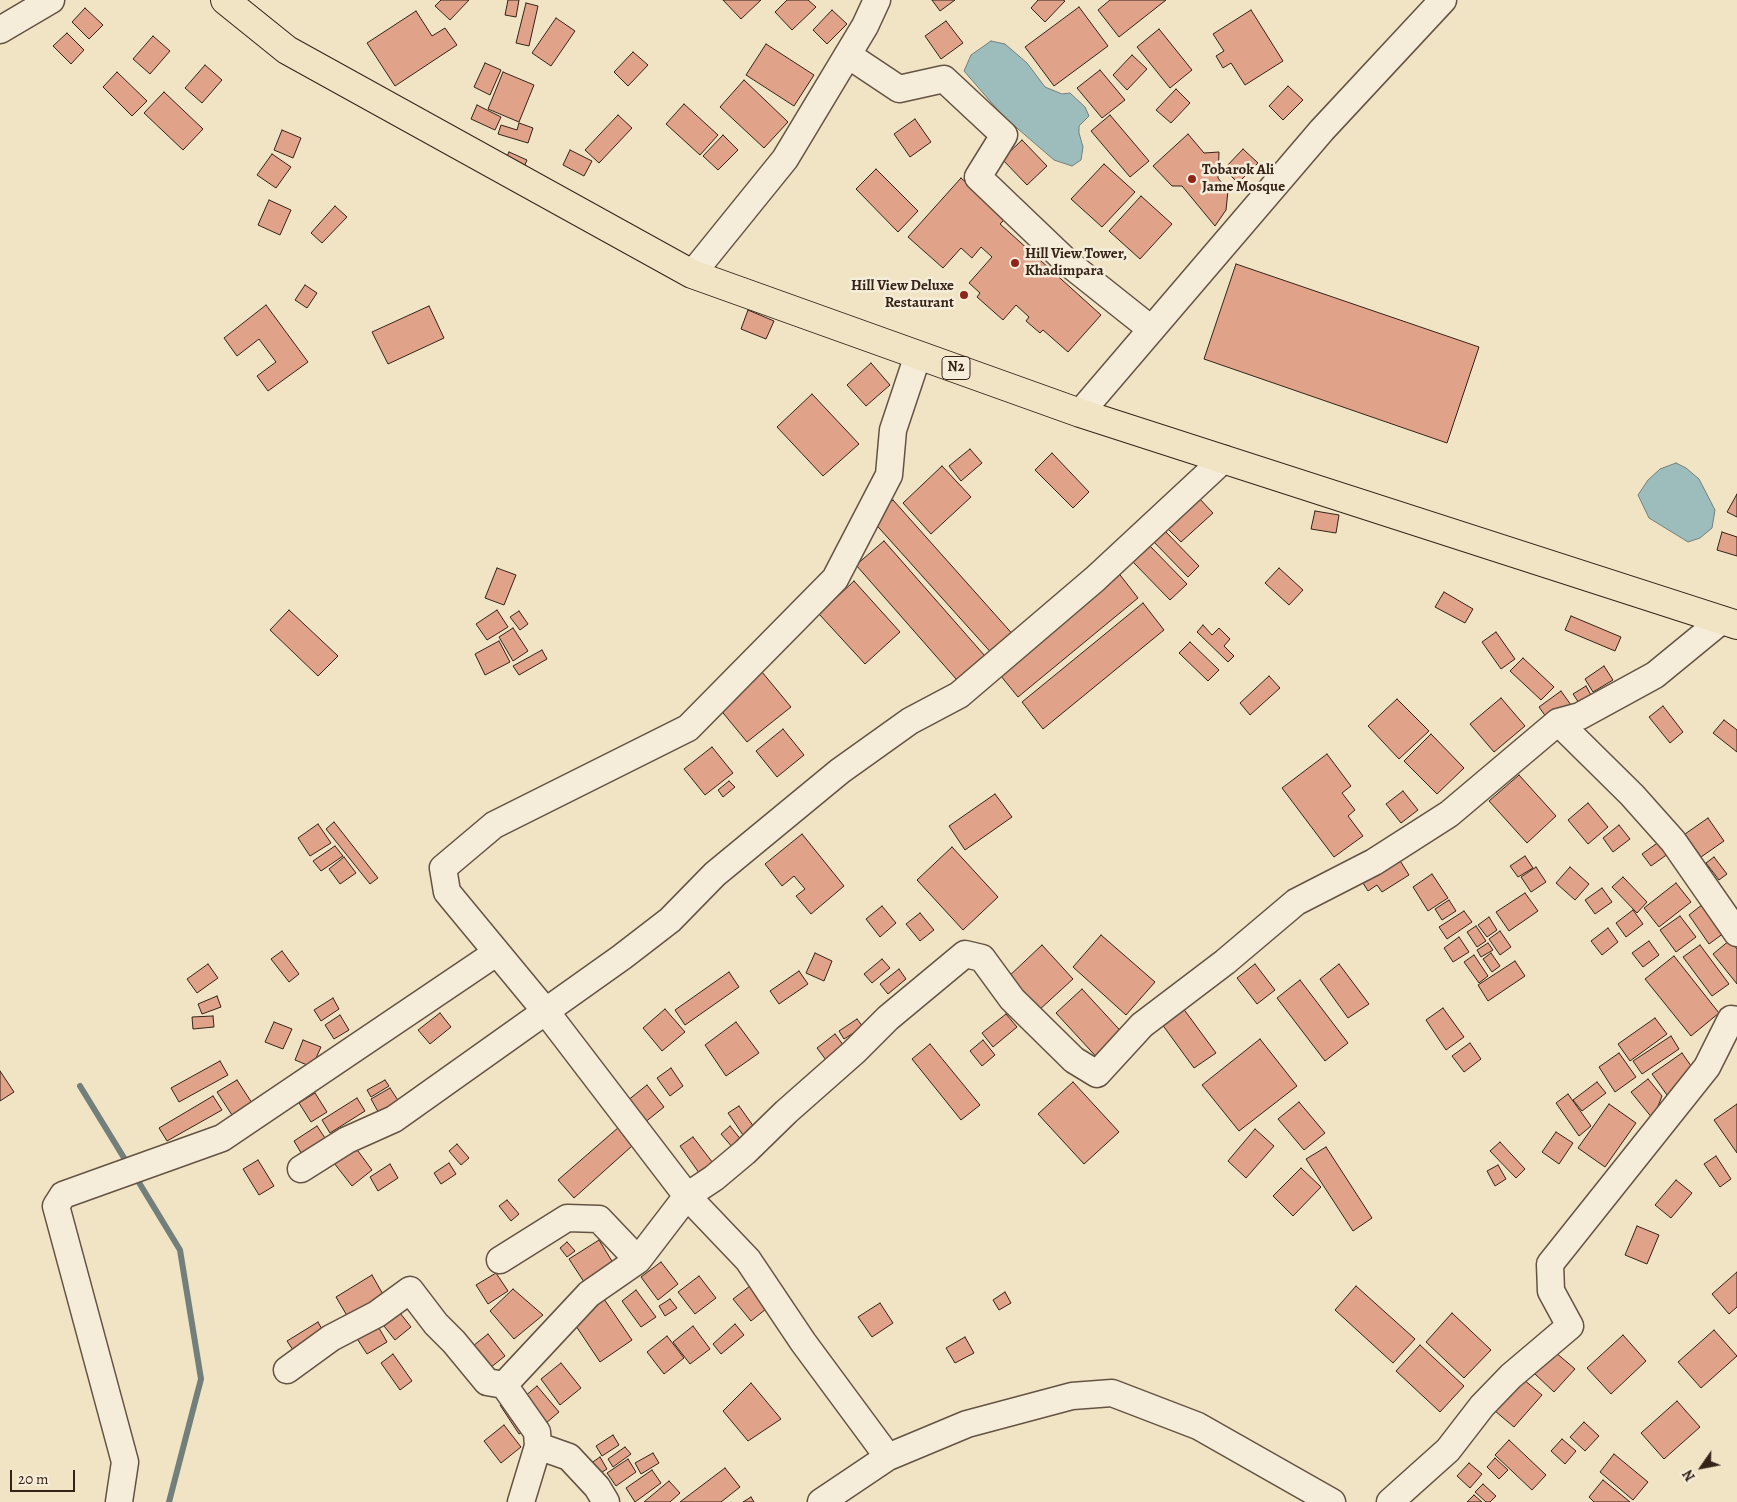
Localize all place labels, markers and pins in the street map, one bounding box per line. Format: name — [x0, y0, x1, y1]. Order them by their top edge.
place label: Tobarok Ali Jame Mosque — [1202, 161, 1285, 196]
marker: Tobarok Ali Jame Mosque — [1186, 173, 1198, 185]
place label: Hill View Tower, Khadimpara — [1025, 245, 1127, 280]
marker: Hill View Tower, Khadimpara — [1009, 257, 1021, 269]
place label: Hill View Deluxe Restaurant — [851, 277, 954, 312]
marker: Hill View Deluxe Restaurant — [958, 289, 970, 301]

